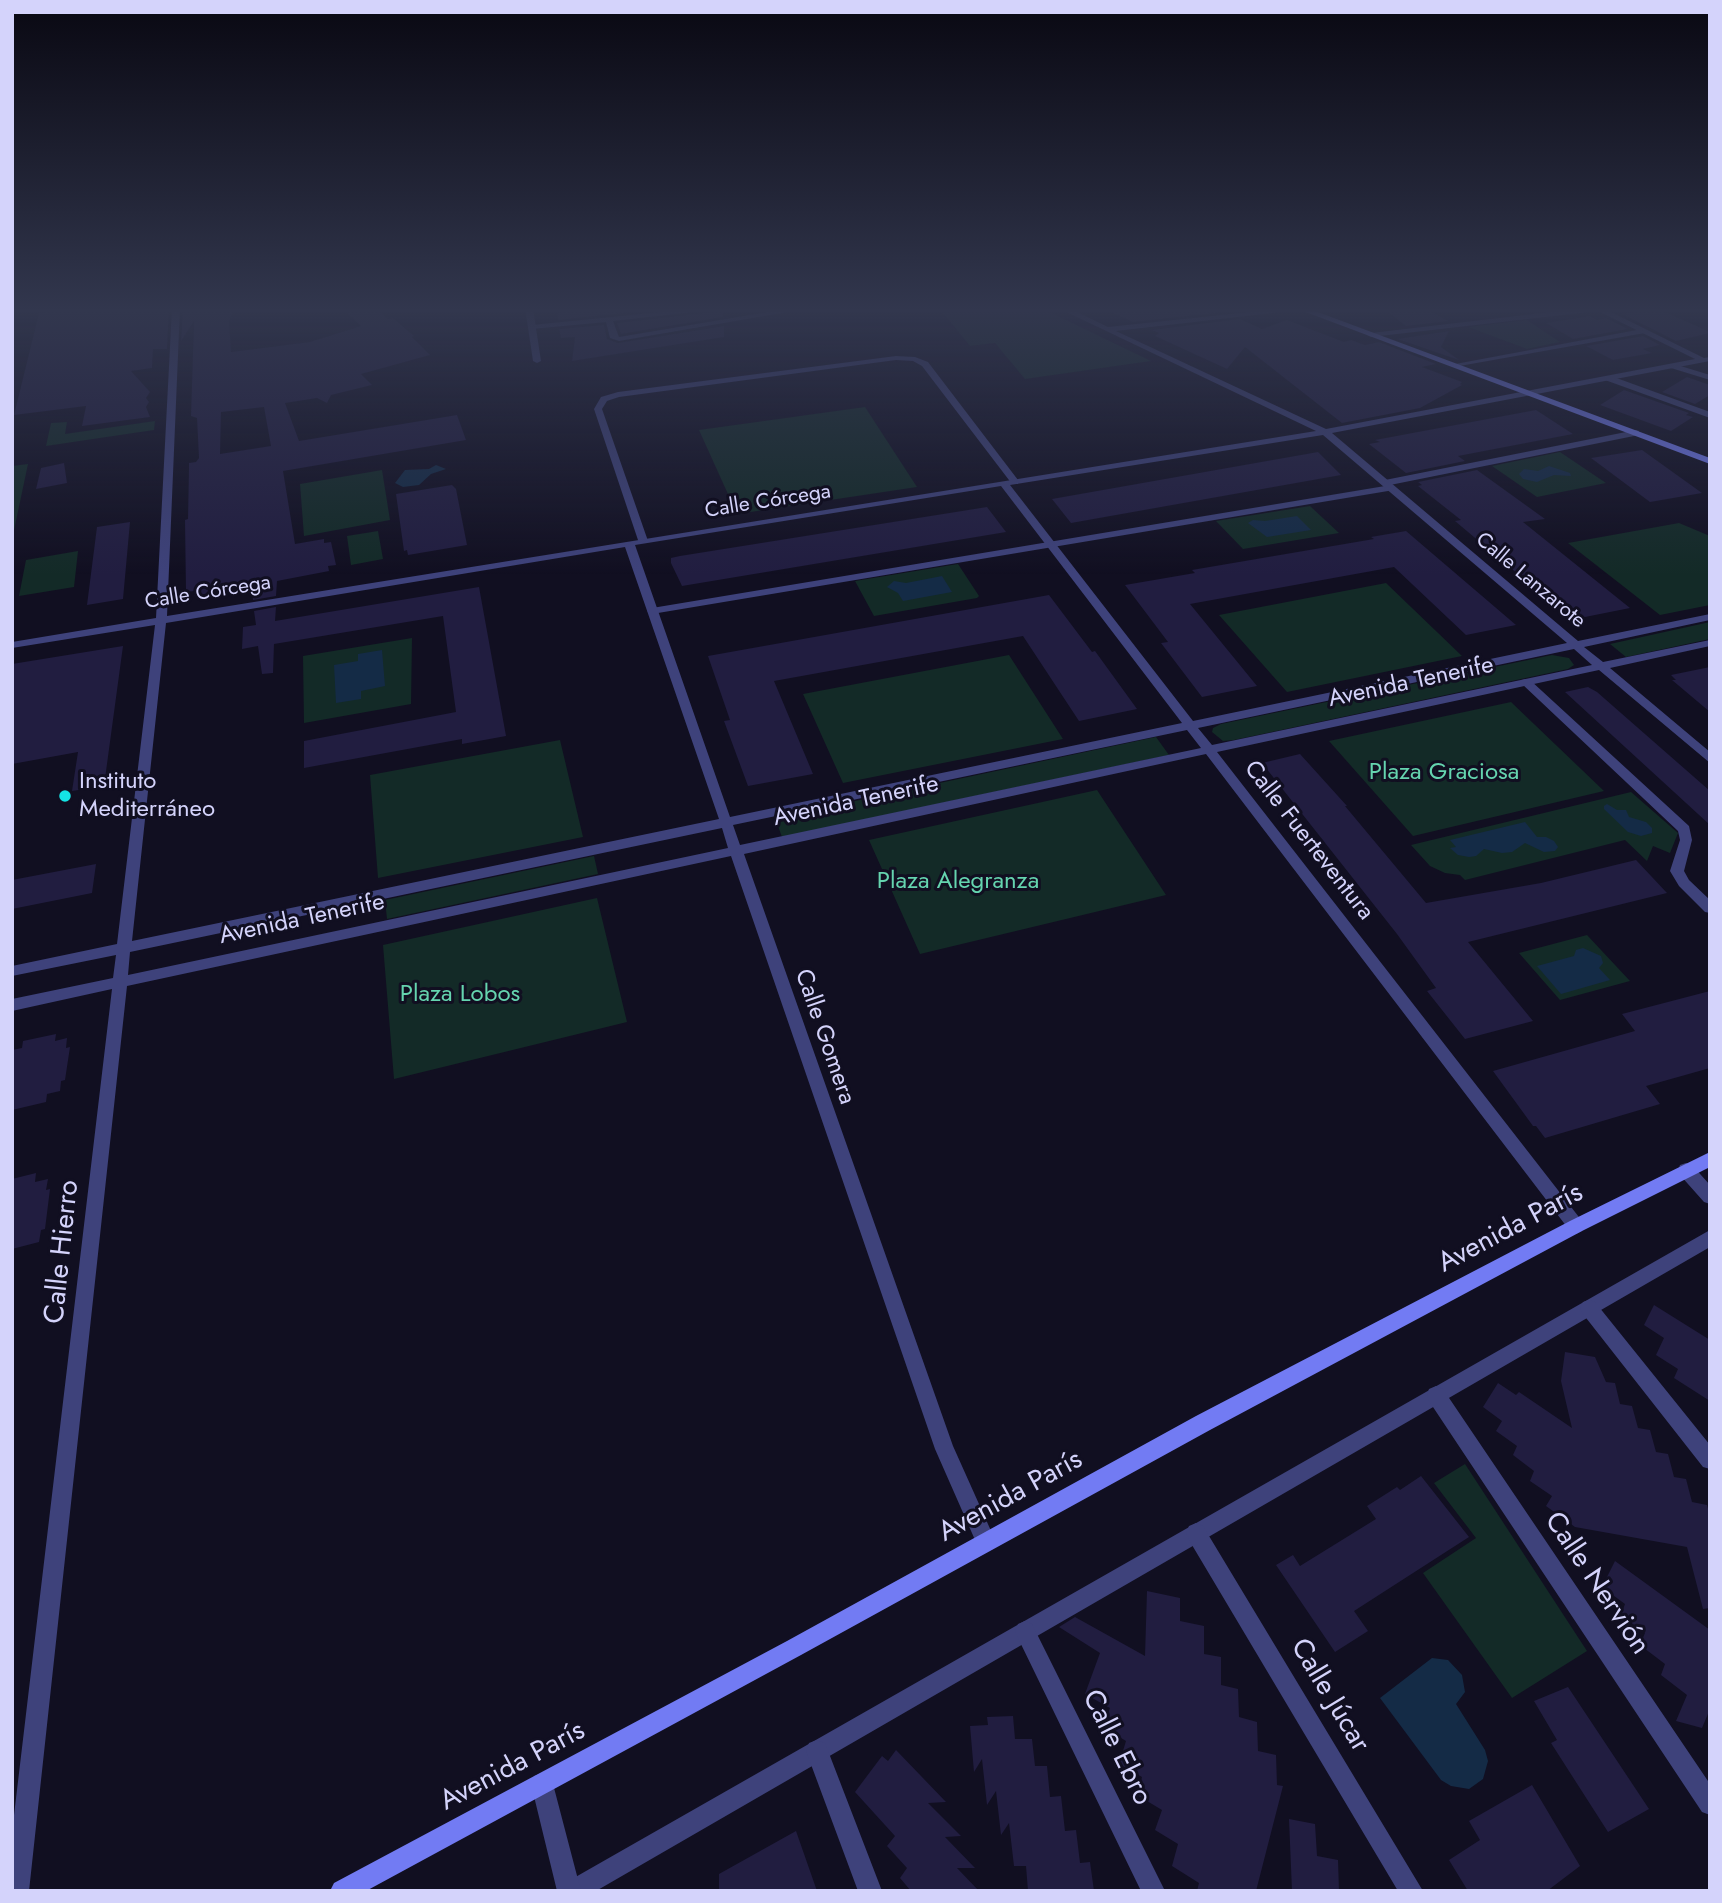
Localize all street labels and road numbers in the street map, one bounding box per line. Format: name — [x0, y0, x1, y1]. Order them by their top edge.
street label: Calle Córcega — [703, 480, 833, 524]
street label: Calle Lanzarote — [1470, 528, 1590, 634]
street label: Calle Córcega — [143, 571, 273, 615]
street label: Avenida Tenerife — [1326, 651, 1496, 715]
street label: Calle Fuerteventura — [1237, 756, 1379, 926]
street label: Avenida Tenerife — [771, 770, 941, 834]
street label: Avenida Tenerife — [217, 888, 387, 952]
street label: Calle Gomera — [787, 966, 861, 1108]
street label: Avenida París — [1433, 1177, 1589, 1281]
street label: Calle Hierro — [39, 1179, 87, 1325]
street label: Avenida París — [933, 1444, 1089, 1550]
street label: Calle Nervión — [1536, 1506, 1656, 1662]
street label: Calle Júcar — [1282, 1633, 1376, 1759]
street label: Calle Ebro — [1074, 1685, 1158, 1811]
street label: Avenida París — [435, 1715, 591, 1819]

